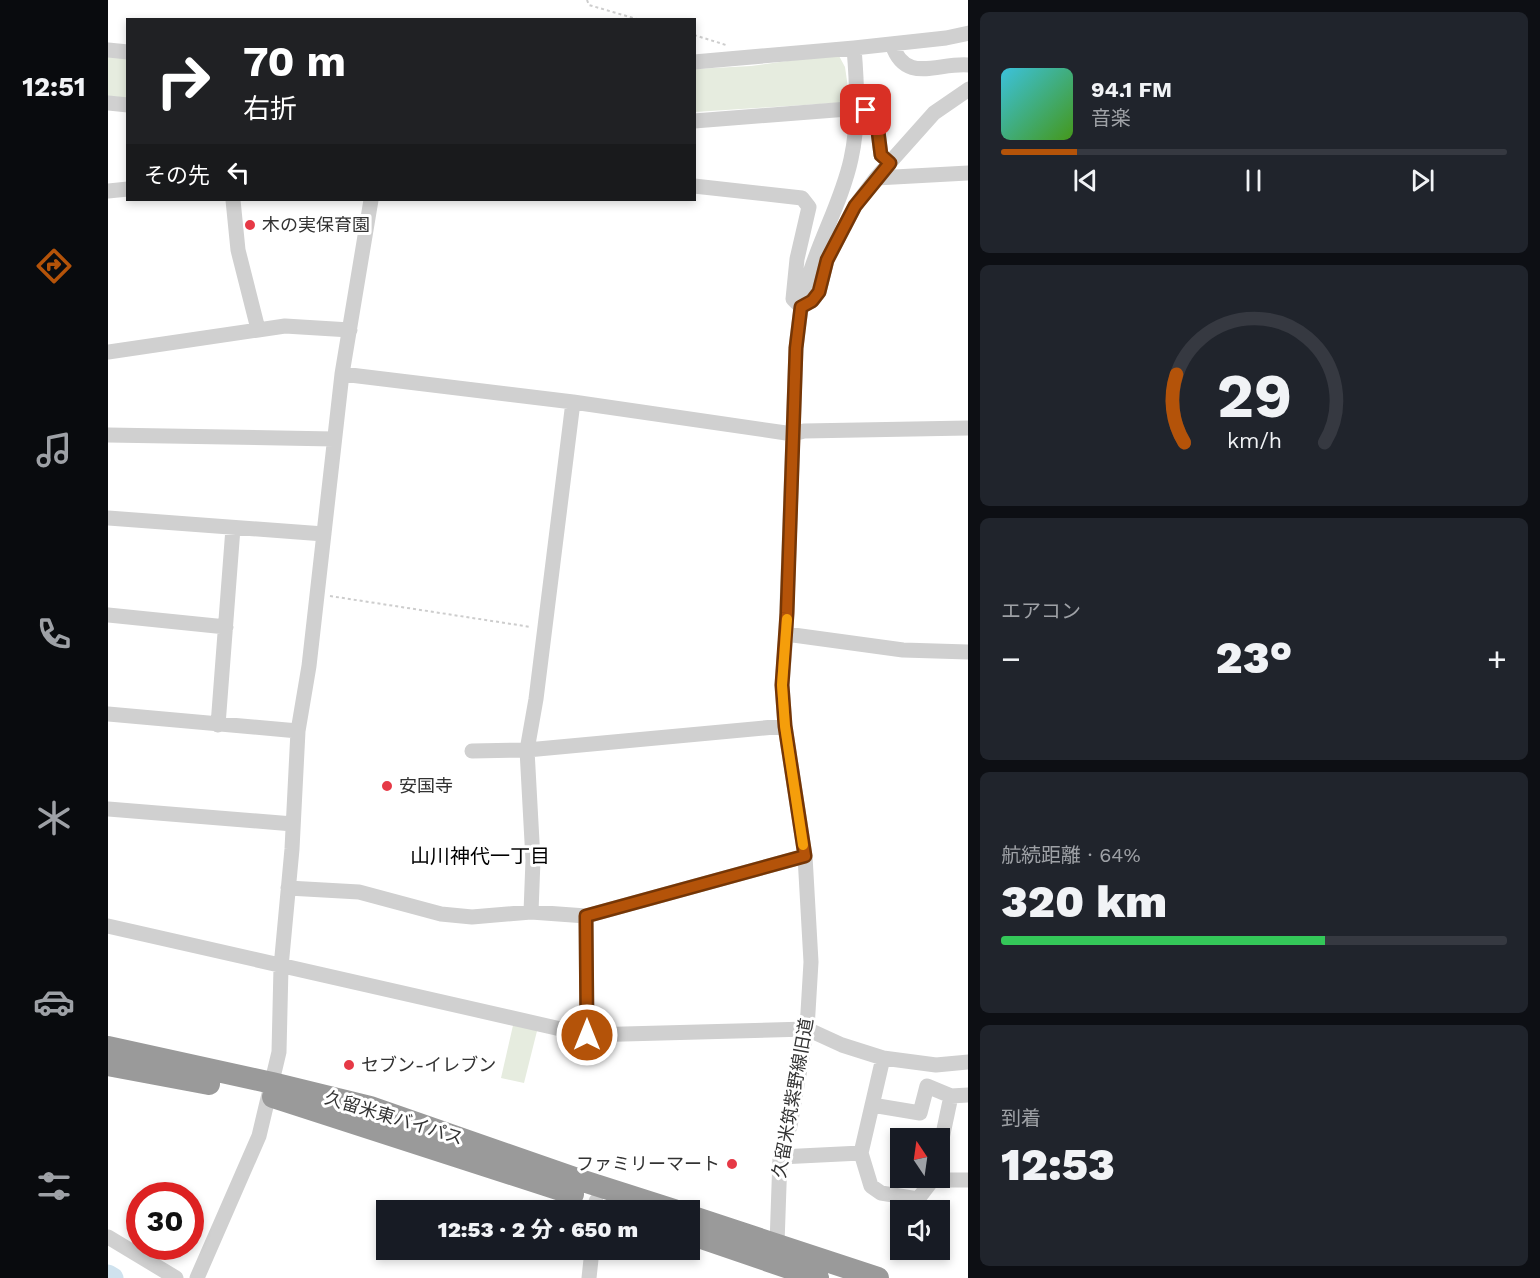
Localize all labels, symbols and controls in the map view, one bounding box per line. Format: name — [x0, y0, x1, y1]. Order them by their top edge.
text: 70 m — [243, 37, 346, 86]
icon: right — [144, 42, 222, 120]
text: 12:51 — [22, 71, 86, 103]
text: 94.1 FM — [1091, 77, 1172, 102]
pin — [840, 84, 891, 135]
text: 右折 — [243, 93, 297, 125]
icon: arrive — [849, 93, 882, 126]
text: 音楽 — [1091, 106, 1131, 130]
icon: left — [222, 156, 255, 189]
text: その先 — [144, 163, 210, 188]
icon: previous — [1069, 164, 1102, 197]
icon: pause — [1237, 164, 1270, 197]
icon: next — [1406, 164, 1439, 197]
place label: 木の実保育園 — [262, 214, 370, 235]
marker: 木の実保育園 — [243, 218, 257, 232]
icon: directions — [33, 245, 75, 287]
text: 29 — [1216, 359, 1292, 432]
text: km/h — [1226, 428, 1282, 453]
icon: music — [33, 429, 75, 471]
text: エアコン — [1001, 599, 1081, 623]
icon: phone — [33, 613, 75, 655]
text: 23° — [1216, 631, 1292, 684]
text: − — [1001, 639, 1021, 678]
text: + — [1487, 639, 1507, 678]
place label: 安国寺 — [399, 775, 453, 796]
marker: 安国寺 — [380, 779, 394, 793]
icon: climate — [33, 797, 75, 839]
text: 航続距離 · 64% — [1001, 843, 1141, 867]
district label: 山川神代一丁目 — [410, 844, 550, 868]
text: 320 km — [1001, 875, 1167, 928]
icon: car — [33, 981, 75, 1023]
position arrow — [555, 1003, 619, 1067]
street label: 久留米筑紫野線旧道 — [768, 1016, 817, 1180]
place label: セブン-イレブン — [361, 1054, 496, 1075]
marker: セブン-イレブン — [342, 1058, 356, 1072]
street label: 久留米東バイパス — [322, 1086, 466, 1149]
text: 到着 — [1001, 1106, 1041, 1130]
north arrow — [890, 1128, 950, 1188]
map controls — [890, 1128, 950, 1260]
text: 12:53 — [1001, 1138, 1115, 1191]
place label: ファミリーマート — [576, 1153, 720, 1174]
marker: ファミリーマート — [725, 1157, 739, 1171]
icon: filters — [33, 1165, 75, 1207]
speed limit sign: 30 — [126, 1182, 204, 1260]
button: sound — [890, 1200, 950, 1260]
text: 12:53 · 2 分 · 650 m — [438, 1217, 638, 1242]

